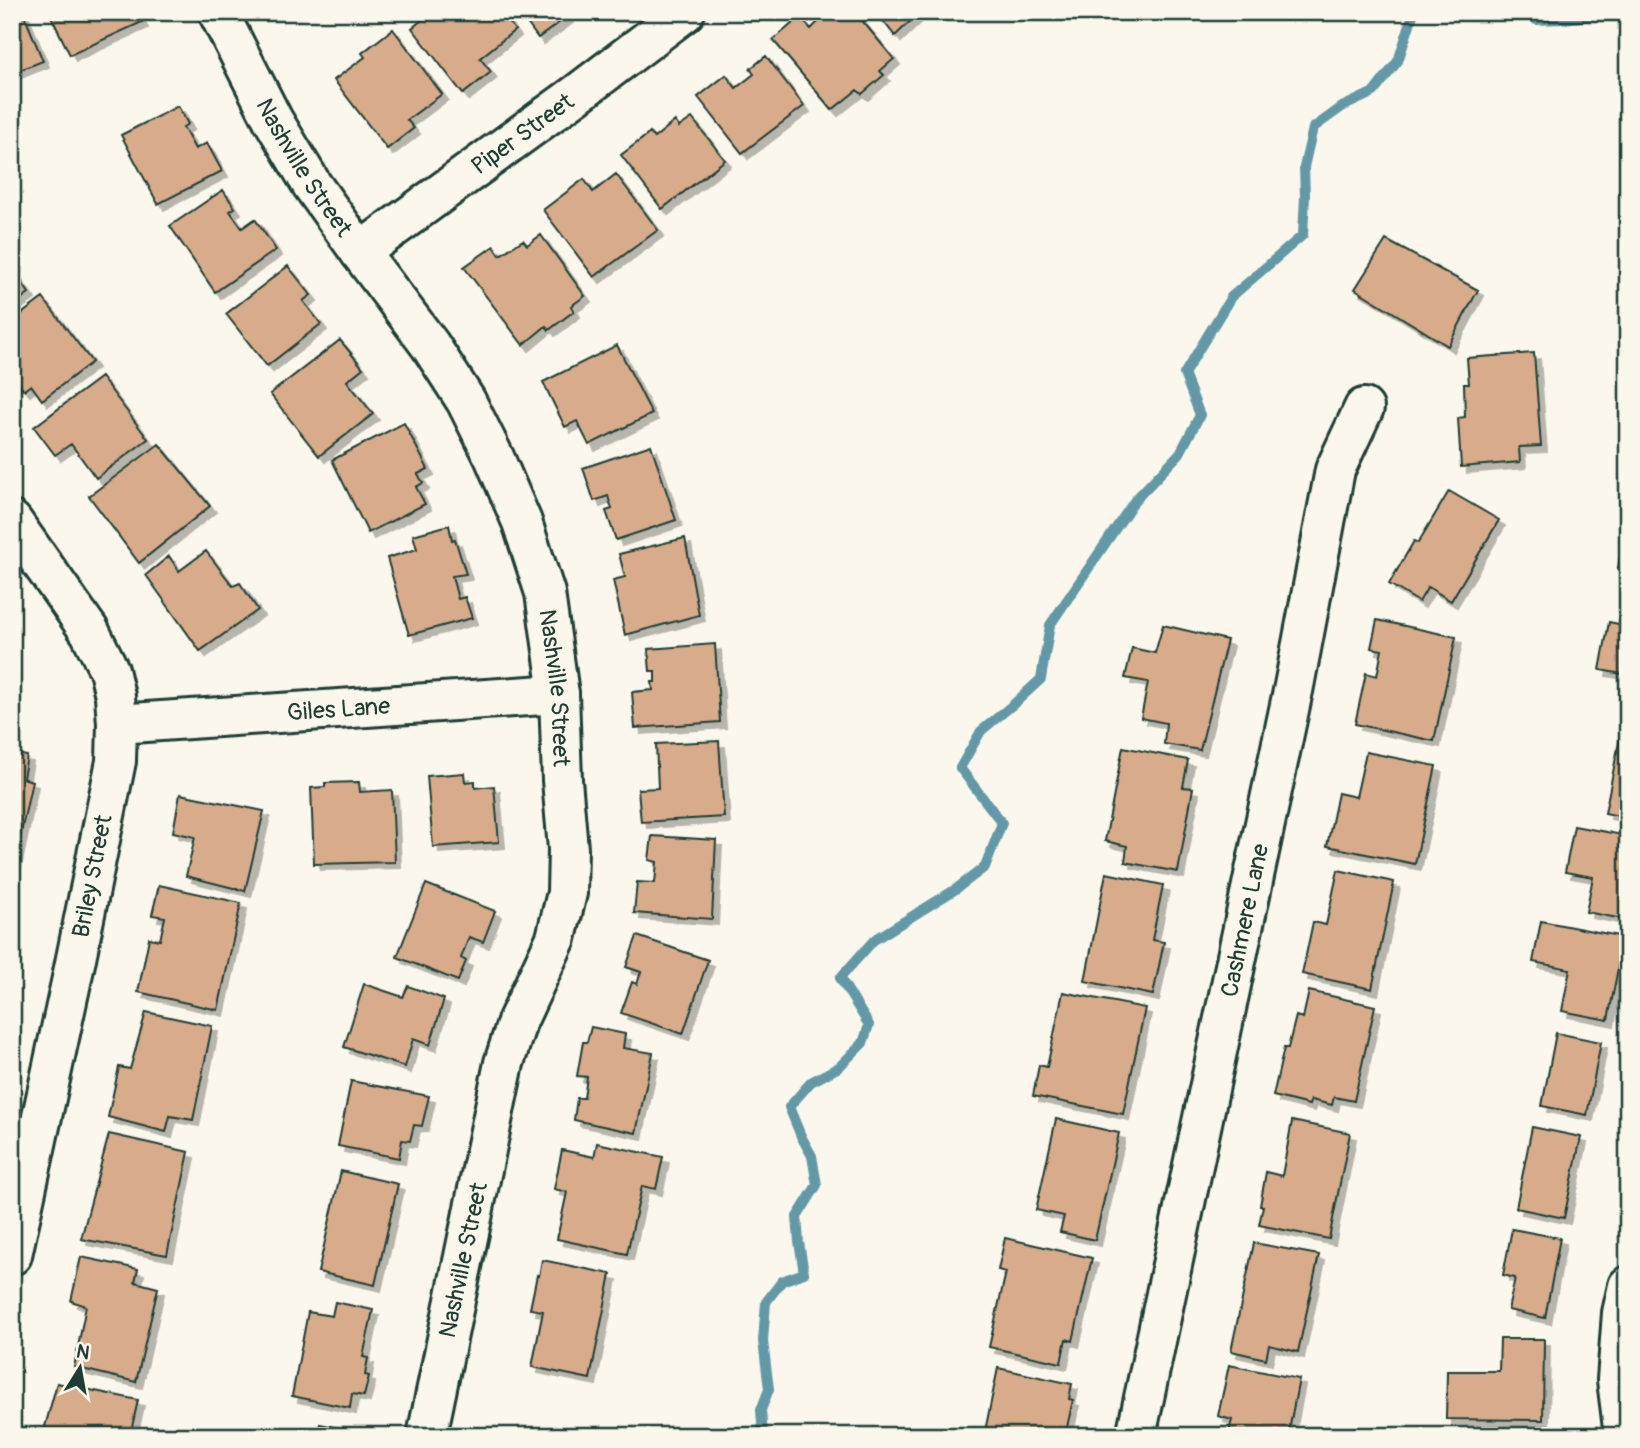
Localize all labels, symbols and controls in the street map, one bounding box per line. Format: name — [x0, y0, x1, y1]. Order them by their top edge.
street label: Piper Street — [466, 87, 580, 181]
street label: Nashville Street — [250, 94, 359, 243]
street label: Nashville Street — [532, 607, 576, 767]
street label: Giles Lane — [286, 691, 391, 727]
street label: Briley Street — [66, 812, 119, 940]
street label: Cashmere Lane — [1215, 841, 1275, 1000]
street label: Nashville Street — [433, 1180, 494, 1340]
north arrow — [46, 1332, 116, 1402]
text: N — [74, 1339, 92, 1365]

